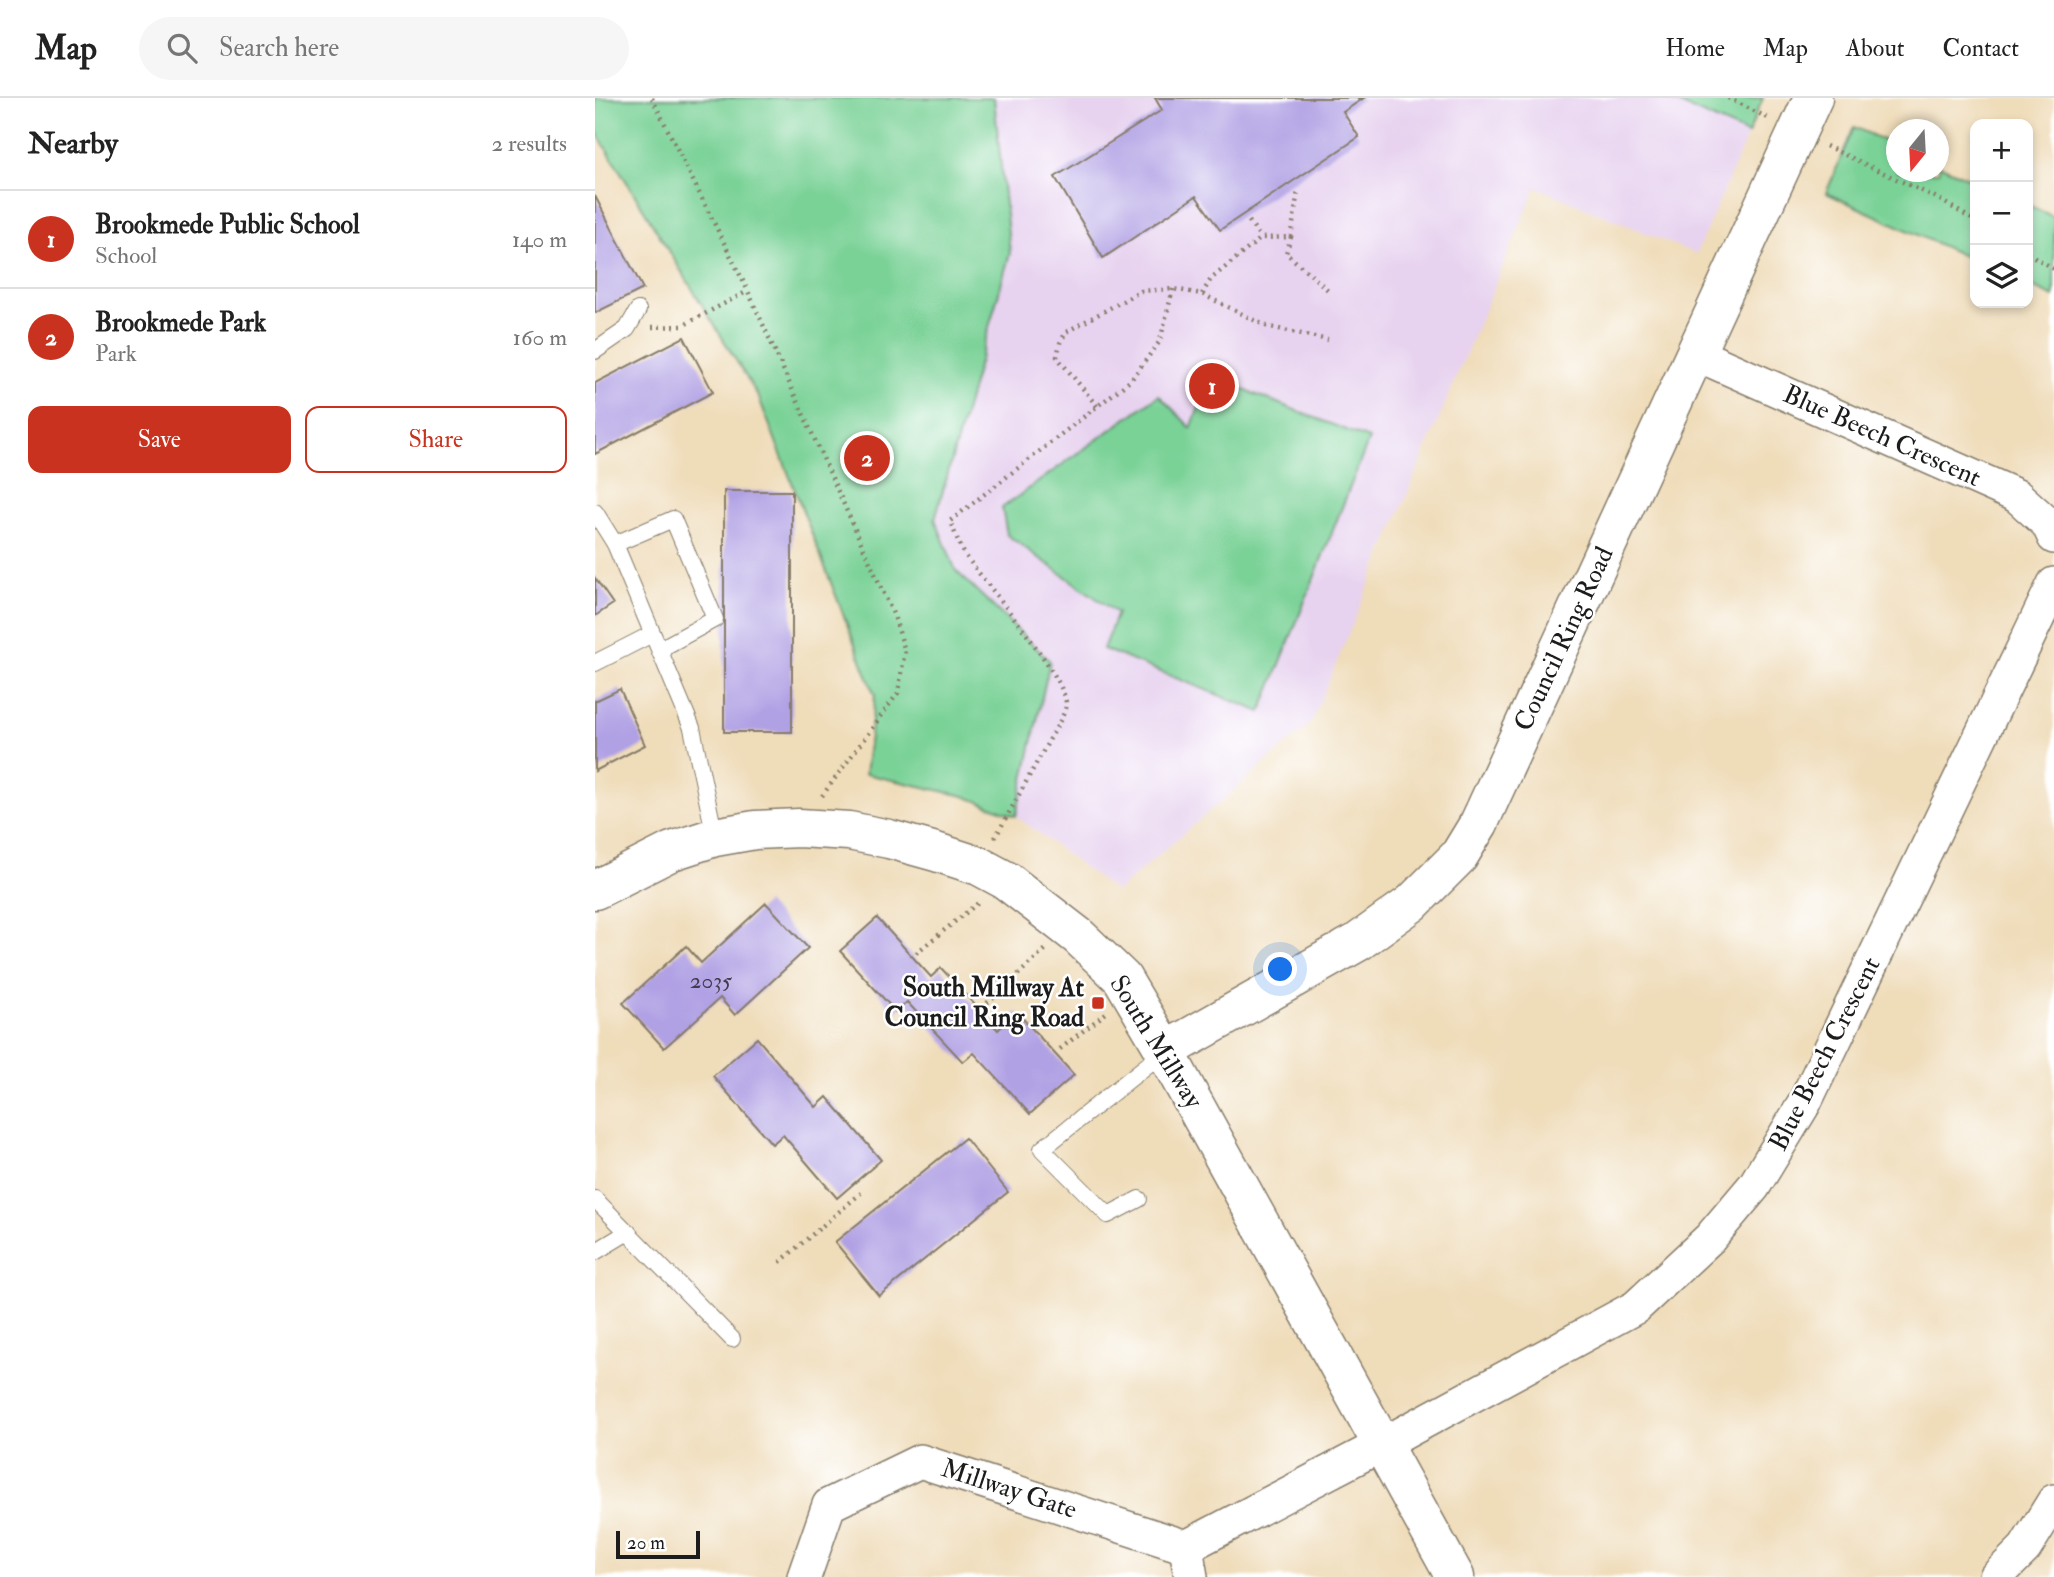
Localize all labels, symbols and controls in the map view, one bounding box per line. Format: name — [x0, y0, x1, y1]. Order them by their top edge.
search box — [139, 17, 629, 80]
text: Map — [35, 28, 97, 69]
icon: search — [163, 29, 201, 67]
text: Search here — [219, 32, 339, 64]
text: Home — [1665, 33, 1725, 64]
text: Map — [1763, 33, 1808, 64]
text: About — [1846, 33, 1905, 64]
text: Contact — [1943, 33, 2019, 64]
north arrow — [1886, 119, 1949, 182]
map controls — [1970, 119, 2033, 308]
button: + — [1970, 119, 2033, 182]
text: Nearby — [28, 125, 118, 162]
text: 2 results — [492, 129, 567, 158]
button: − — [1970, 182, 2033, 245]
text: Brookmede Public School — [95, 209, 360, 241]
text: 1 — [47, 225, 55, 254]
text: 140 m — [512, 225, 567, 254]
text: School — [95, 241, 157, 270]
button: layers — [1970, 245, 2033, 308]
text: Brookmede Park — [95, 307, 266, 339]
text: 2 — [45, 323, 57, 352]
text: 160 m — [513, 323, 567, 352]
text: Park — [95, 339, 137, 368]
pin: 1 — [1189, 360, 1235, 412]
street label: Blue Beech Crescent — [1778, 378, 1986, 494]
button: Save — [28, 406, 291, 473]
button: Share — [305, 406, 567, 473]
pin: 2 — [844, 432, 890, 484]
street label: Council Ring Road — [1507, 542, 1621, 736]
your location — [1263, 952, 1297, 986]
street label: Blue Beech Crescent — [1762, 952, 1888, 1156]
house number: 2035 — [690, 966, 732, 995]
street label: South Millway — [1102, 970, 1210, 1115]
place label: South Millway At Council Ring Road — [885, 972, 1085, 1035]
marker: South Millway At Council Ring Road — [1090, 995, 1106, 1011]
street label: Millway Gate — [937, 1452, 1081, 1526]
scale bar — [616, 1528, 700, 1560]
text: 20 m — [627, 1531, 665, 1555]

